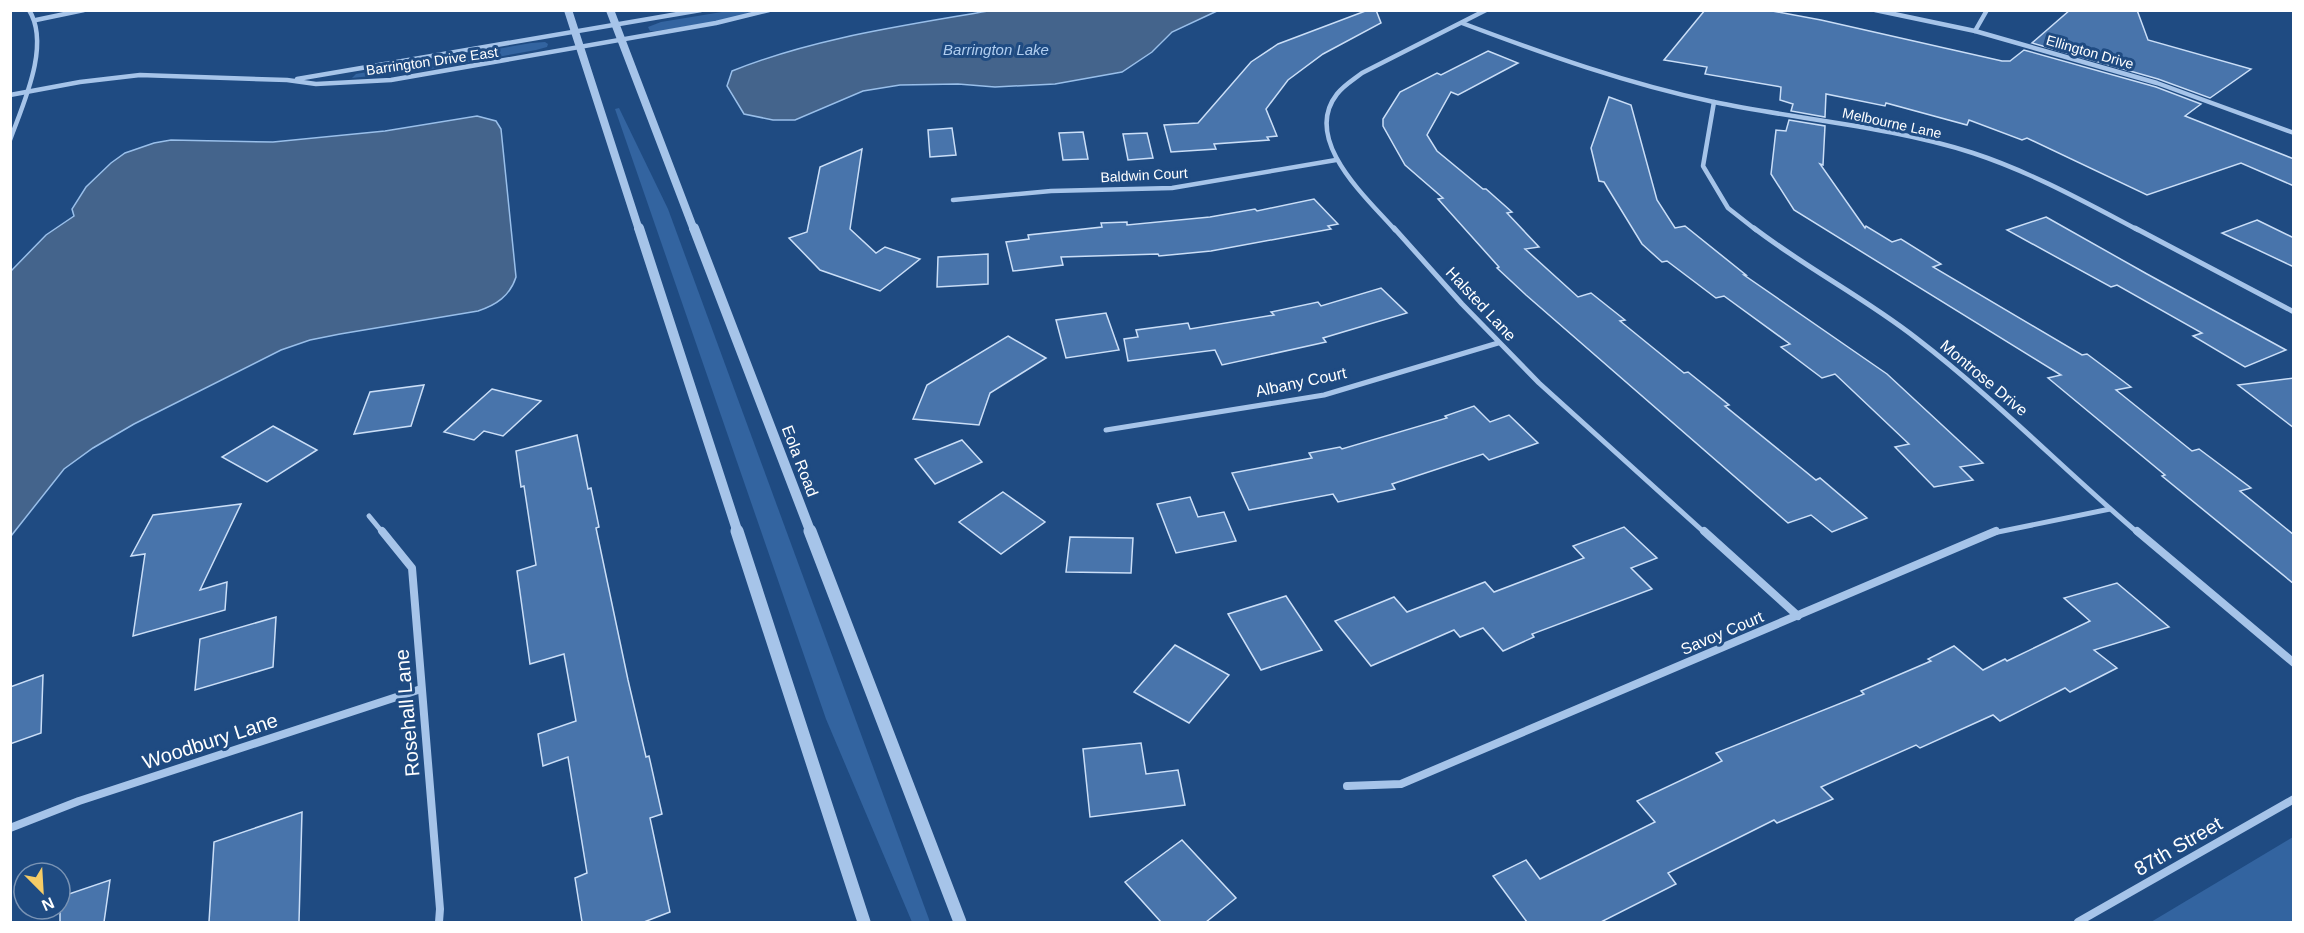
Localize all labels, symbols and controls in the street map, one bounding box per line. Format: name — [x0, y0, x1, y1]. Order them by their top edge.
street label: Ellington Drive — [2044, 32, 2136, 72]
water label: Barrington Lake — [943, 41, 1049, 58]
street label: Barrington Drive East — [365, 44, 499, 78]
street label: Melbourne Lane — [1841, 105, 1943, 141]
street label: Baldwin Court — [1100, 165, 1188, 185]
street label: Halsted Lane — [1443, 264, 1519, 344]
street label: Montrose Drive — [1937, 337, 2031, 419]
street label: Albany Court — [1254, 364, 1349, 400]
street label: Eola Road — [779, 423, 821, 499]
street label: Savoy Court — [1678, 608, 1766, 658]
street label: Rosehall Lane — [390, 648, 424, 778]
street label: Woodbury Lane — [140, 709, 280, 773]
street label: 87th Street — [2130, 812, 2226, 880]
north arrow — [12, 861, 72, 921]
text: N — [39, 894, 57, 914]

